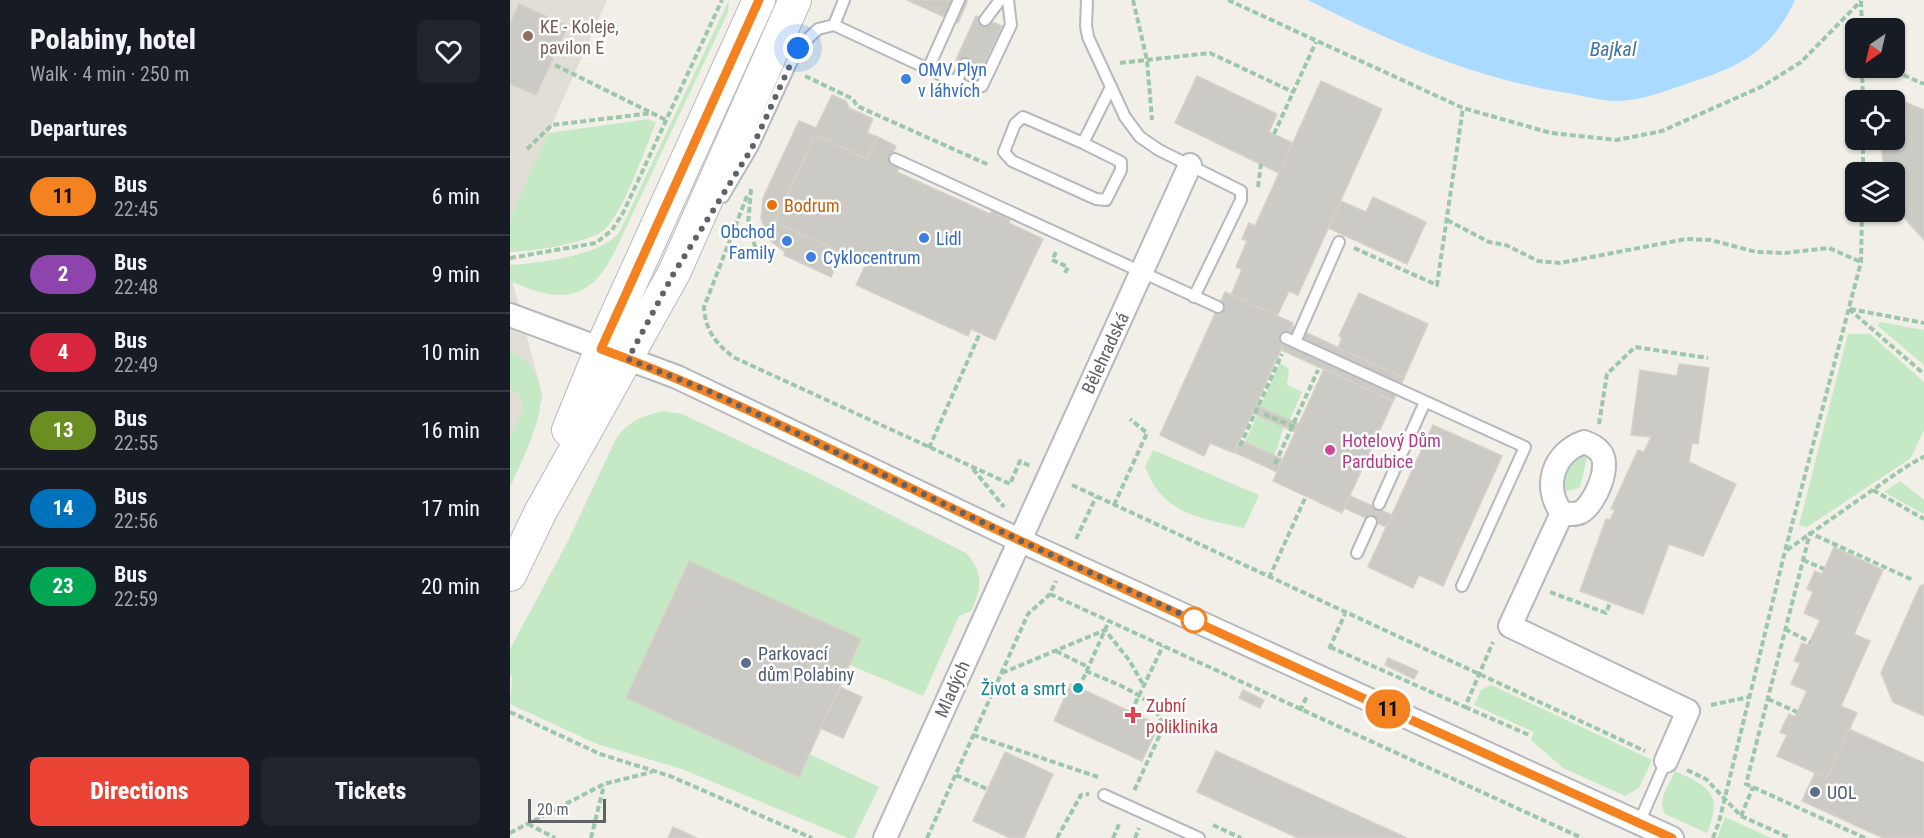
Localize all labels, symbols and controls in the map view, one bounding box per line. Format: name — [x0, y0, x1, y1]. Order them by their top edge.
place label: KE - Koleje, pavilon E — [540, 16, 619, 58]
north arrow — [1845, 18, 1905, 78]
map controls — [1845, 18, 1905, 222]
button: heart — [417, 20, 480, 83]
text: Polabiny, hotel — [30, 23, 196, 56]
marker: KE - Koleje, pavilon E — [521, 29, 535, 43]
your location — [783, 33, 813, 63]
water label: Bajkal — [1590, 37, 1637, 61]
place label: OMV Plyn v láhvích — [918, 59, 987, 101]
text: Walk · 4 min · 250 m — [30, 62, 189, 86]
marker: OMV Plyn v láhvích — [899, 72, 913, 86]
button: locate — [1845, 90, 1905, 150]
text: Departures — [30, 116, 127, 141]
button: layers — [1845, 162, 1905, 222]
text: Bus — [114, 172, 147, 197]
text: 11 — [52, 184, 74, 208]
text: 6 min — [432, 184, 480, 209]
place label: Bodrum — [784, 195, 840, 216]
text: 22:45 — [114, 197, 158, 221]
marker: Bodrum — [765, 198, 779, 212]
place label: Obchod Family — [720, 221, 775, 263]
place label: Lidl — [936, 228, 962, 249]
marker: Lidl — [917, 231, 931, 245]
marker: Obchod Family — [780, 234, 794, 248]
place label: Cyklocentrum — [823, 247, 921, 268]
text: Bus — [114, 250, 147, 275]
marker: Cyklocentrum — [804, 250, 818, 264]
text: 2 — [58, 262, 68, 286]
text: 9 min — [432, 262, 480, 287]
text: 22:48 — [114, 275, 158, 299]
street label: Bělehradská — [1077, 309, 1133, 397]
text: Bus — [114, 328, 147, 353]
text: 4 — [58, 340, 68, 364]
text: 10 min — [421, 340, 480, 365]
text: 22:49 — [114, 353, 158, 377]
text: Bus — [114, 406, 147, 431]
text: 13 — [52, 418, 74, 442]
text: 16 min — [421, 418, 480, 443]
place label: Hotelový Dům Pardubice — [1342, 430, 1441, 472]
text: 22:55 — [114, 431, 158, 455]
marker: Hotelový Dům Pardubice — [1323, 443, 1337, 457]
text: Bus — [114, 484, 147, 509]
text: 14 — [52, 496, 74, 520]
text: 17 min — [421, 496, 480, 521]
text: 22:56 — [114, 509, 158, 533]
text: Bus — [114, 562, 147, 587]
text: 23 — [52, 574, 74, 598]
text: 20 min — [421, 574, 480, 599]
text: 22:59 — [114, 587, 158, 611]
unlabelled marker — [1181, 607, 1207, 633]
place label: Parkovací dům Polabiny — [758, 643, 855, 685]
marker: Parkovací dům Polabiny — [739, 656, 753, 670]
street label: Mladých — [930, 657, 974, 721]
place label: Život a smrt — [981, 678, 1066, 699]
marker: Život a smrt — [1071, 681, 1085, 695]
line badge: 11 — [1361, 690, 1415, 728]
place label: Zubní poliklinika — [1146, 695, 1218, 737]
text: 11 — [1377, 697, 1399, 721]
marker: Zubní poliklinika — [1124, 706, 1142, 724]
button: Directions — [30, 757, 249, 826]
button: Tickets — [261, 757, 480, 826]
place label: UOL — [1827, 782, 1857, 803]
marker: UOL — [1808, 785, 1822, 799]
scale bar — [528, 796, 606, 824]
text: 20 m — [537, 800, 569, 819]

